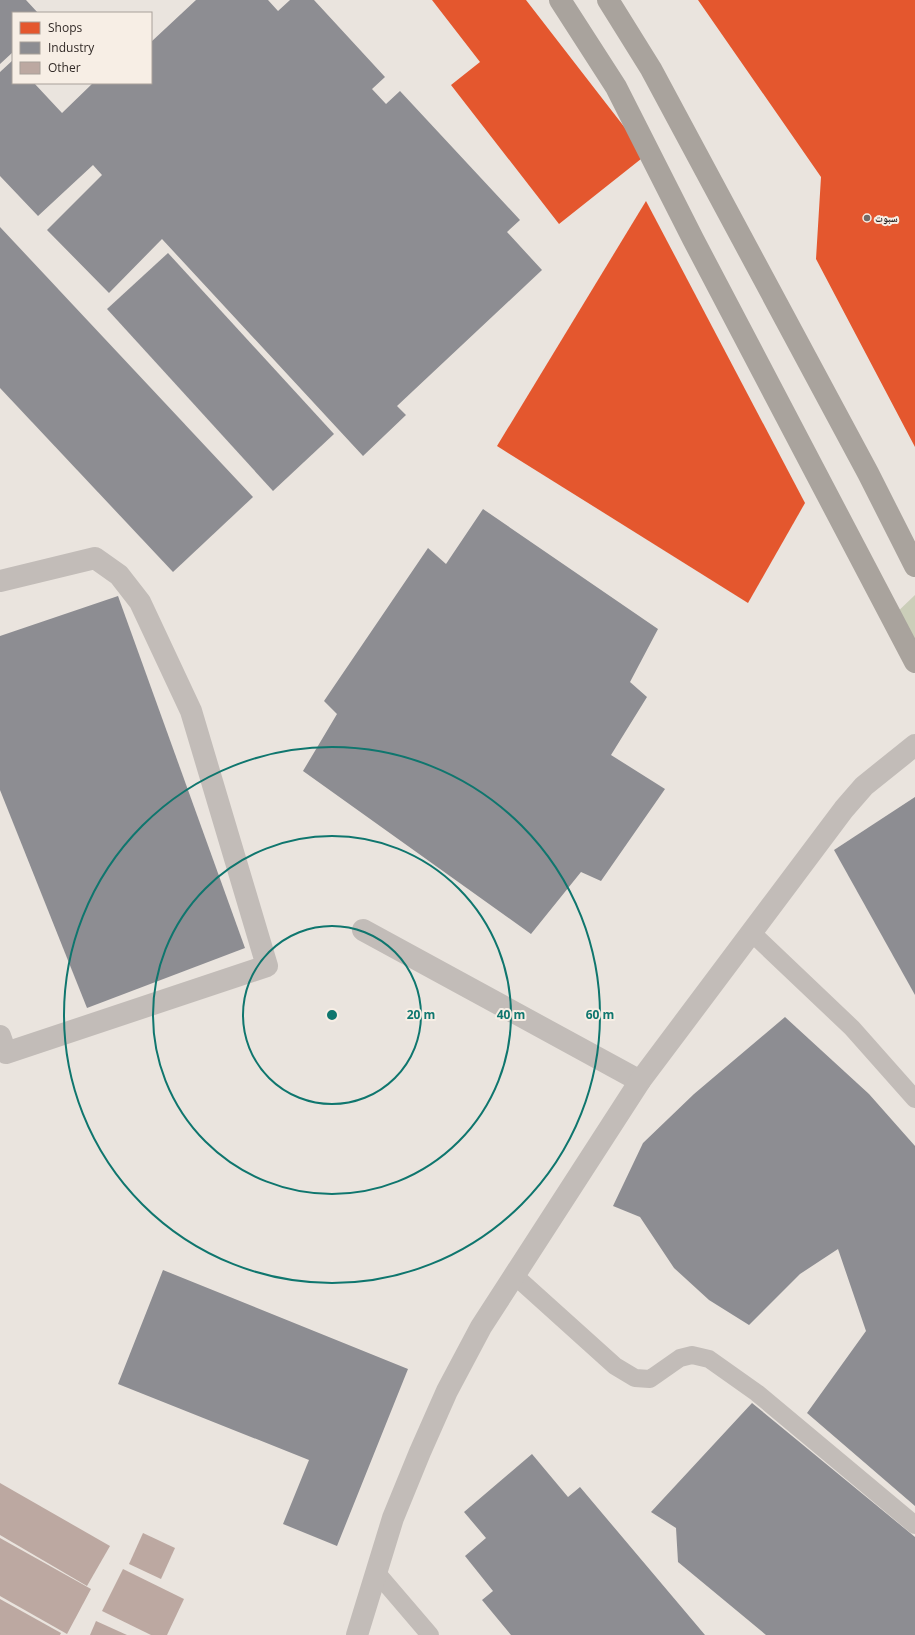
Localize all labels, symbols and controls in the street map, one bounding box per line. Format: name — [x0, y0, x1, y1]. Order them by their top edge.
legend — [12, 12, 152, 84]
text: Shops — [48, 19, 83, 36]
text: Industry — [48, 39, 95, 56]
text: Other — [48, 59, 81, 76]
place label: سبوت — [875, 211, 898, 225]
marker: سبوت — [862, 213, 872, 223]
text: 20 m — [407, 1006, 435, 1023]
text: 40 m — [497, 1006, 525, 1023]
text: 60 m — [586, 1006, 614, 1023]
centre of rings — [325, 1008, 339, 1022]

